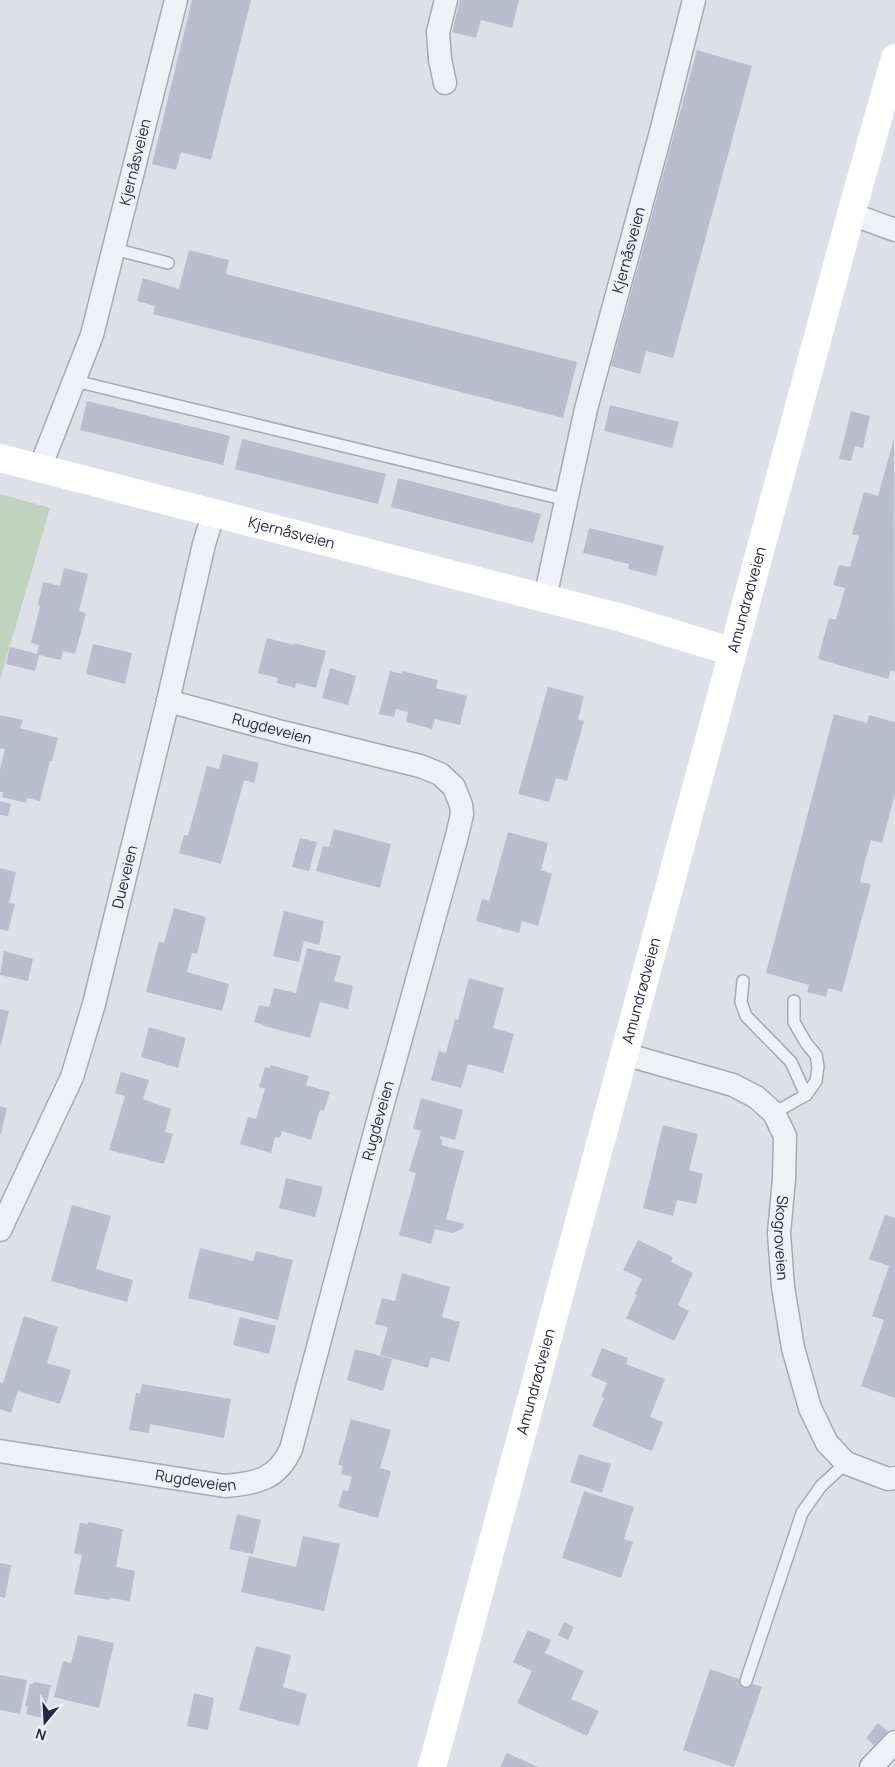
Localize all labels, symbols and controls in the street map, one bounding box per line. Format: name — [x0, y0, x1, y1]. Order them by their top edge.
street label: Kjernåsveien — [114, 116, 156, 208]
street label: Kjernåsveien — [607, 204, 650, 296]
street label: Kjernåsveien — [246, 511, 337, 554]
street label: Amundrødveien — [722, 544, 771, 655]
street label: Rugdeveien — [230, 708, 314, 749]
street label: Dueveien — [107, 843, 142, 911]
street label: Amundrødveien — [617, 935, 665, 1046]
street label: Rugdeveien — [357, 1078, 399, 1163]
street label: Skogroveien — [769, 1195, 793, 1281]
street label: Amundrødveien — [511, 1326, 560, 1437]
street label: Rugdeveien — [154, 1464, 237, 1496]
north arrow — [20, 1697, 70, 1747]
text: N — [33, 1724, 49, 1745]

